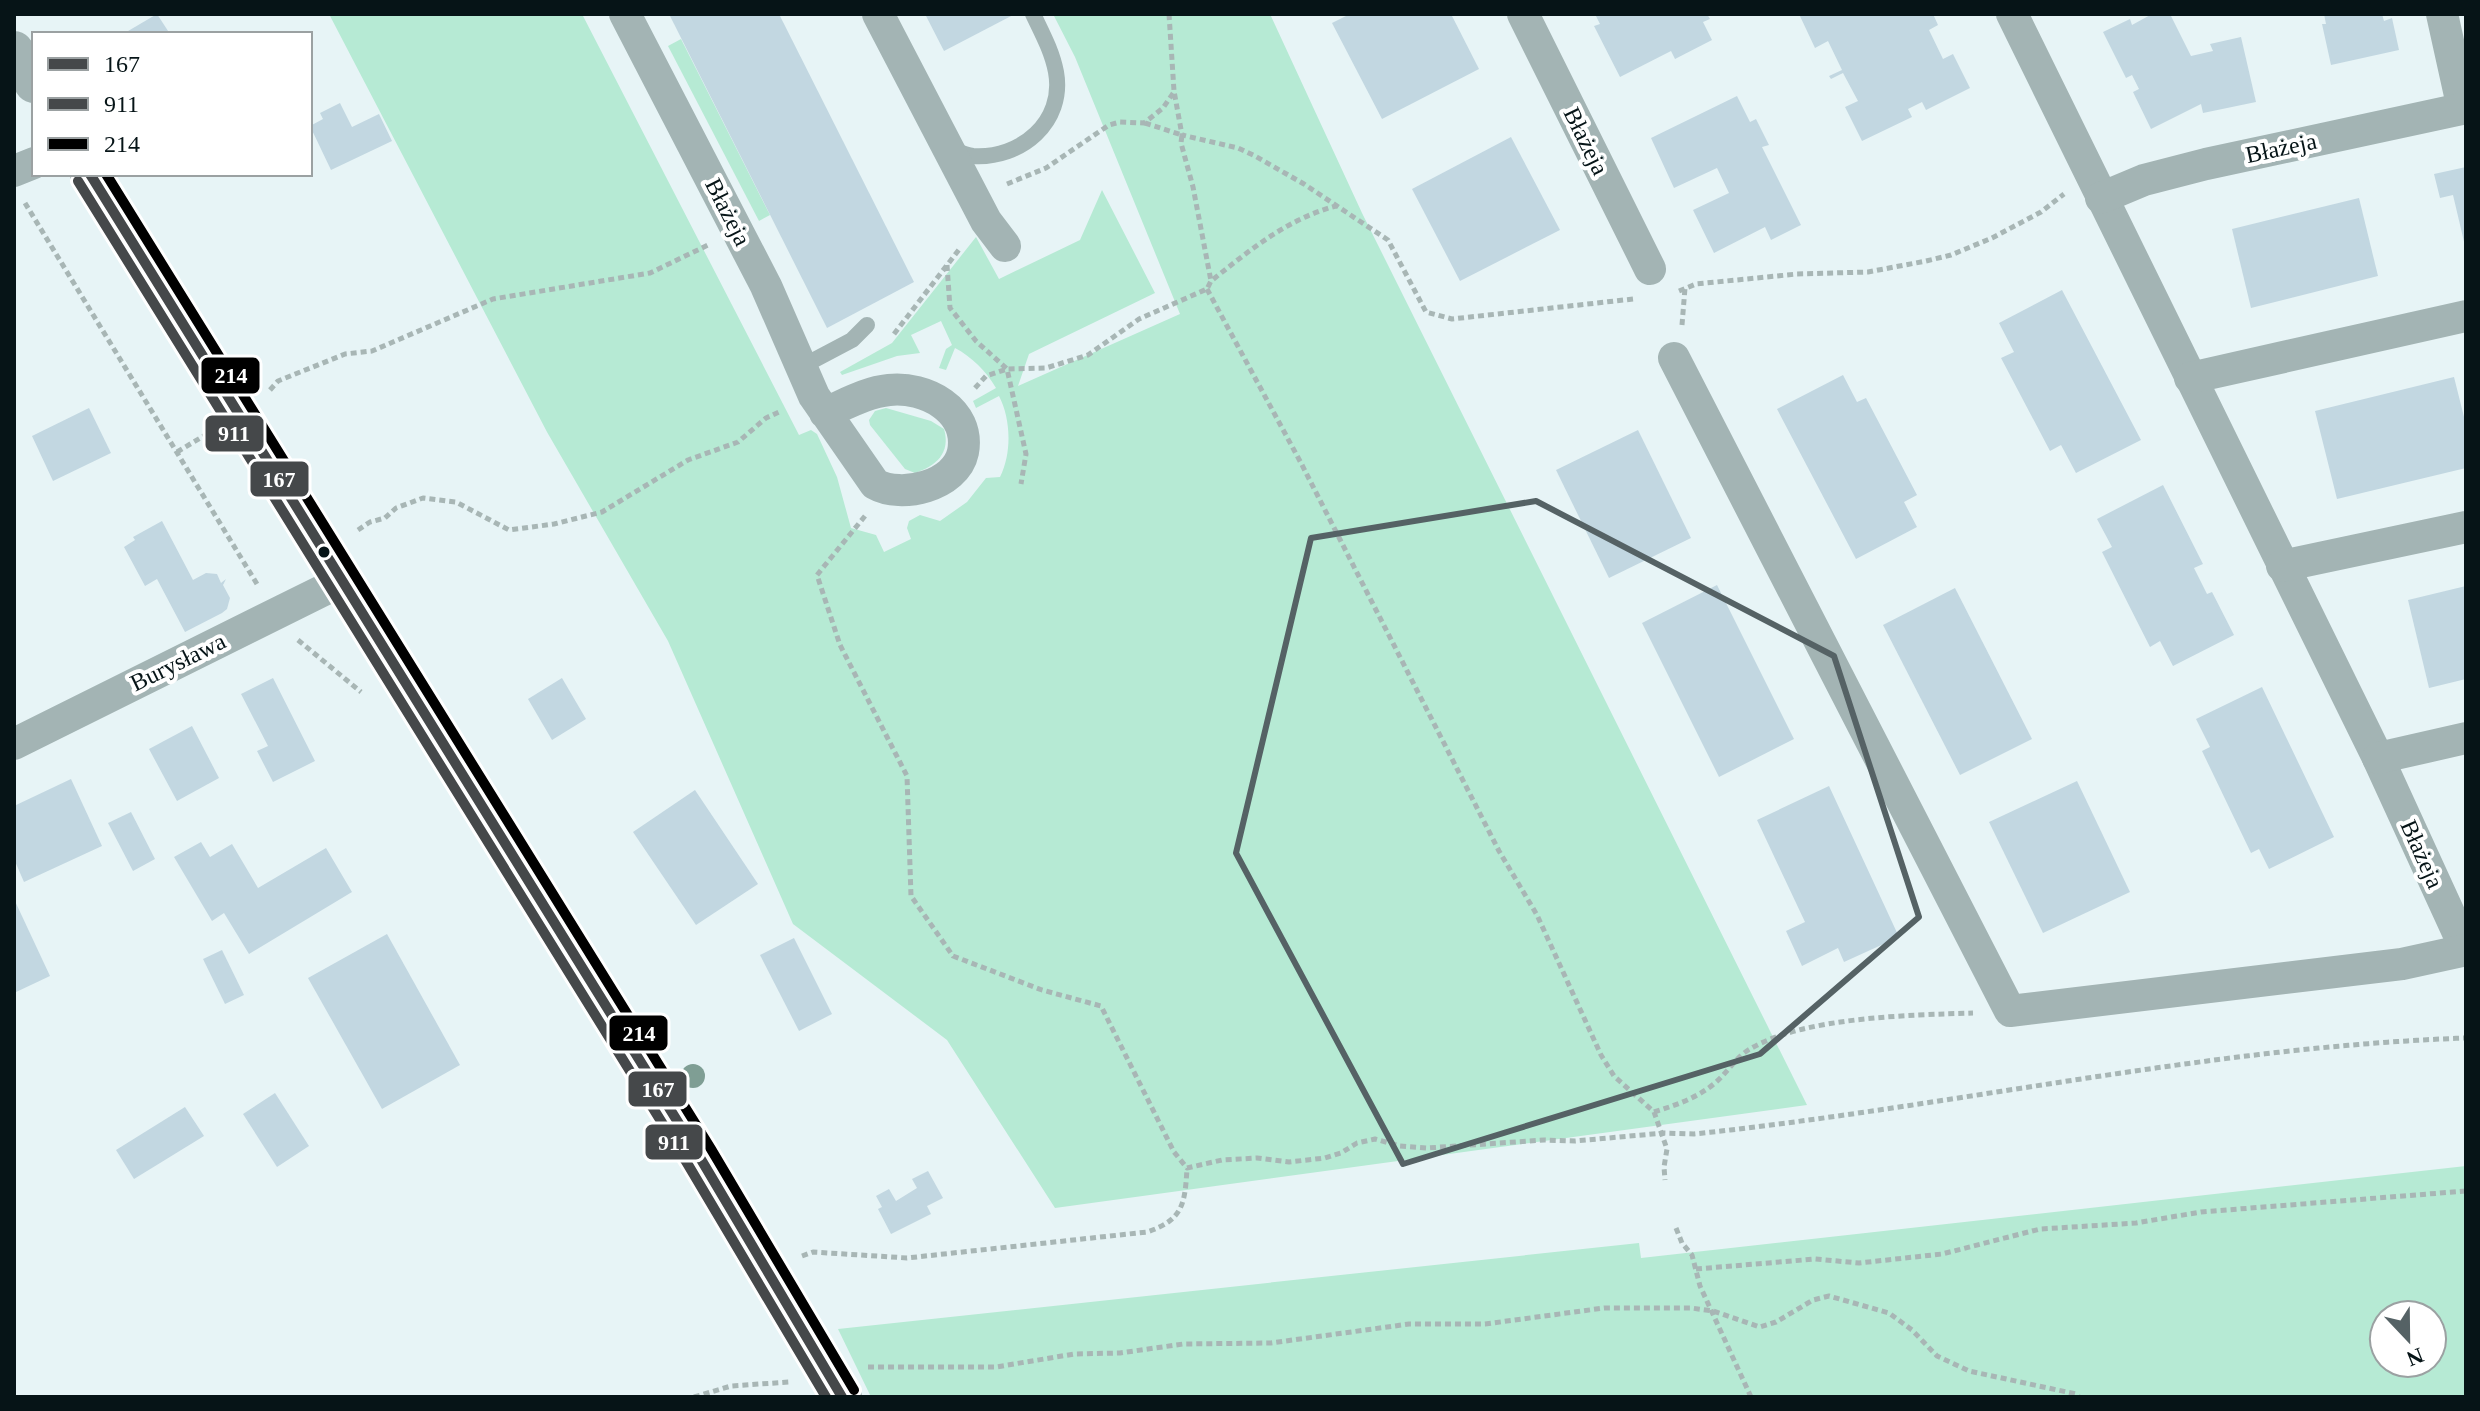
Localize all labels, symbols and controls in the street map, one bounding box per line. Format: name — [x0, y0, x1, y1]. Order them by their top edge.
legend — [32, 32, 312, 176]
text: 167 — [104, 51, 140, 77]
text: 911 — [104, 91, 139, 117]
street label: Błażeja — [1559, 103, 1614, 179]
street label: Błażeja — [2243, 128, 2319, 168]
text: 214 — [104, 131, 140, 157]
street label: Błażeja — [700, 174, 756, 250]
line badge: 214 — [200, 356, 261, 395]
text: 214 — [215, 363, 248, 388]
line badge: 911 — [204, 414, 265, 453]
text: 911 — [218, 421, 250, 446]
line badge: 167 — [249, 460, 310, 498]
text: 167 — [263, 467, 296, 492]
unlabelled marker — [316, 544, 332, 560]
street label: Burysława — [126, 628, 230, 696]
street label: Błażeja — [2395, 816, 2449, 892]
line badge: 214 — [608, 1014, 669, 1052]
text: 214 — [623, 1021, 656, 1046]
line badge: 167 — [627, 1070, 688, 1108]
text: 167 — [642, 1077, 675, 1102]
line badge: 911 — [644, 1123, 704, 1161]
text: 911 — [658, 1130, 690, 1155]
north arrow — [2368, 1299, 2448, 1379]
text: N — [2403, 1343, 2427, 1372]

